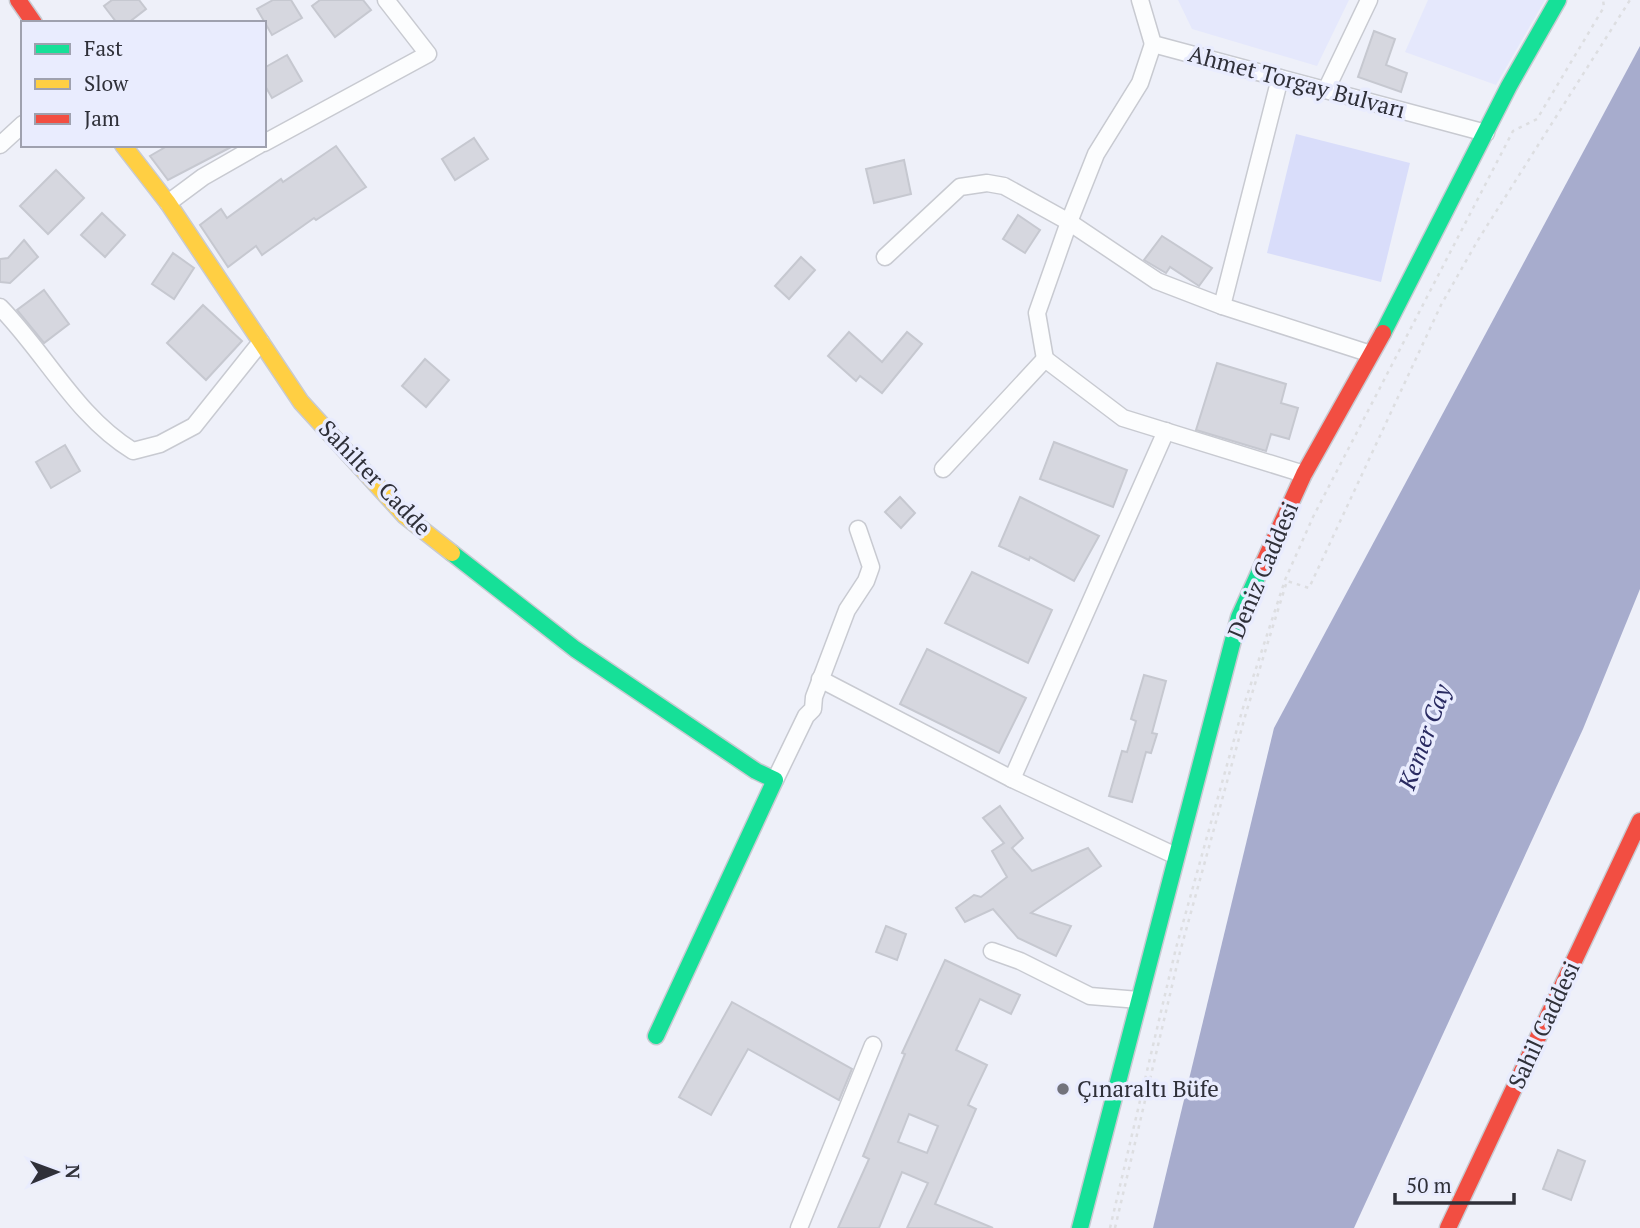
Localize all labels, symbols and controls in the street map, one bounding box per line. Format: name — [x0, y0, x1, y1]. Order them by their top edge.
legend — [21, 21, 266, 147]
text: Fast — [84, 34, 123, 62]
street label: Ahmet Torgay Bulvarı — [1185, 38, 1409, 125]
text: Slow — [84, 69, 129, 97]
text: Jam — [84, 104, 120, 132]
street label: Sahilter Cadde — [312, 413, 438, 542]
street label: Deniz Caddesi — [1220, 497, 1305, 643]
water label: Kemer Cay — [1390, 679, 1458, 795]
street label: Sahil Caddesi — [1500, 956, 1587, 1094]
place label: Çınaraltı Büfe — [1077, 1073, 1219, 1104]
marker: Çınaraltı Büfe — [1055, 1081, 1071, 1097]
north arrow — [21, 1137, 91, 1207]
scale bar — [1395, 1162, 1514, 1206]
text: N — [61, 1164, 86, 1180]
text: 50 m — [1406, 1171, 1452, 1199]

